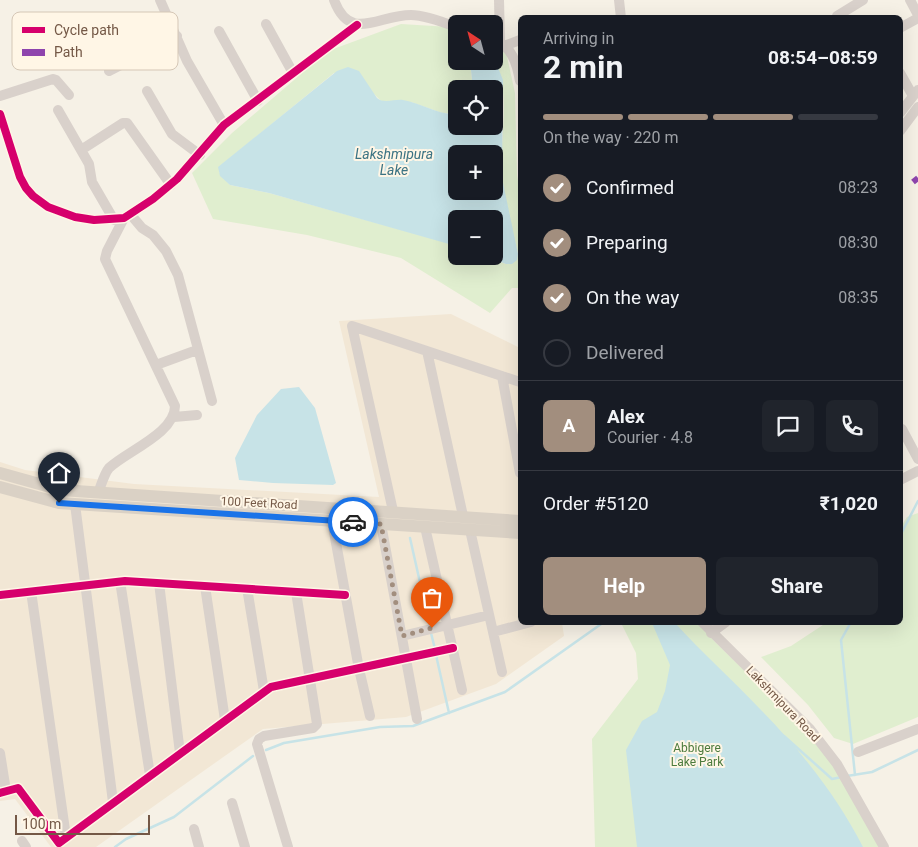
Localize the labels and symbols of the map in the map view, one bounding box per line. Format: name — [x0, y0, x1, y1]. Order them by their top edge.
legend — [12, 12, 178, 70]
north arrow — [448, 15, 502, 70]
text: Cycle path — [54, 22, 119, 38]
text: Path — [54, 44, 83, 60]
water label: Lakshmipura Lake — [355, 146, 433, 178]
pin — [38, 452, 80, 503]
street label: 100 Feet Road — [220, 494, 298, 512]
courier — [328, 497, 378, 547]
pin — [411, 577, 453, 628]
street label: Lakshmipura Road — [743, 663, 823, 745]
park label: Abbigere Lake Park — [671, 741, 724, 769]
scale bar — [15, 812, 150, 835]

